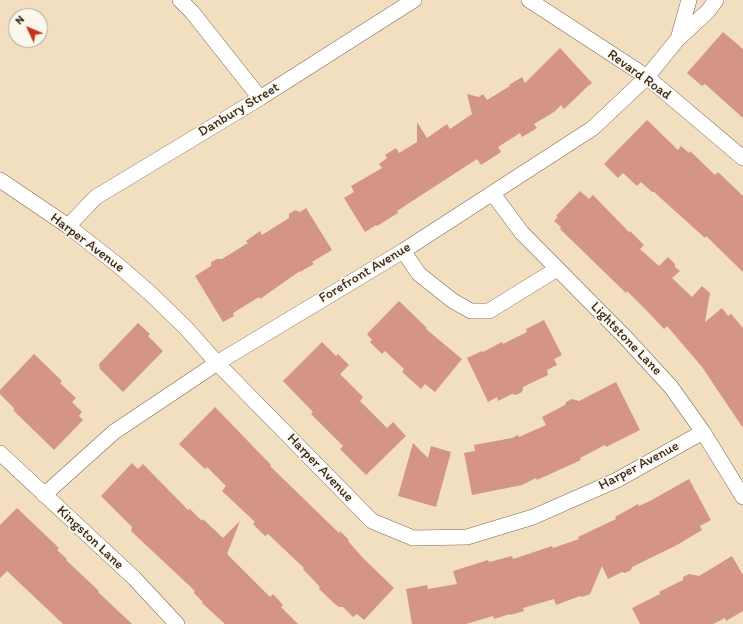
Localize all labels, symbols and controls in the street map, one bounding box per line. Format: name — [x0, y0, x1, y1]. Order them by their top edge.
north arrow — [8, 8, 48, 48]
text: N — [12, 13, 27, 27]
street label: Revard Road — [604, 46, 674, 104]
street label: Danbury Street — [195, 79, 283, 141]
street label: Harper Avenue — [47, 210, 127, 276]
street label: Forefront Avenue — [316, 239, 414, 307]
street label: Lightstone Lane — [587, 299, 665, 379]
street label: Harper Avenue — [283, 430, 357, 506]
street label: Harper Avenue — [596, 438, 682, 494]
street label: Kingston Lane — [53, 503, 127, 573]

